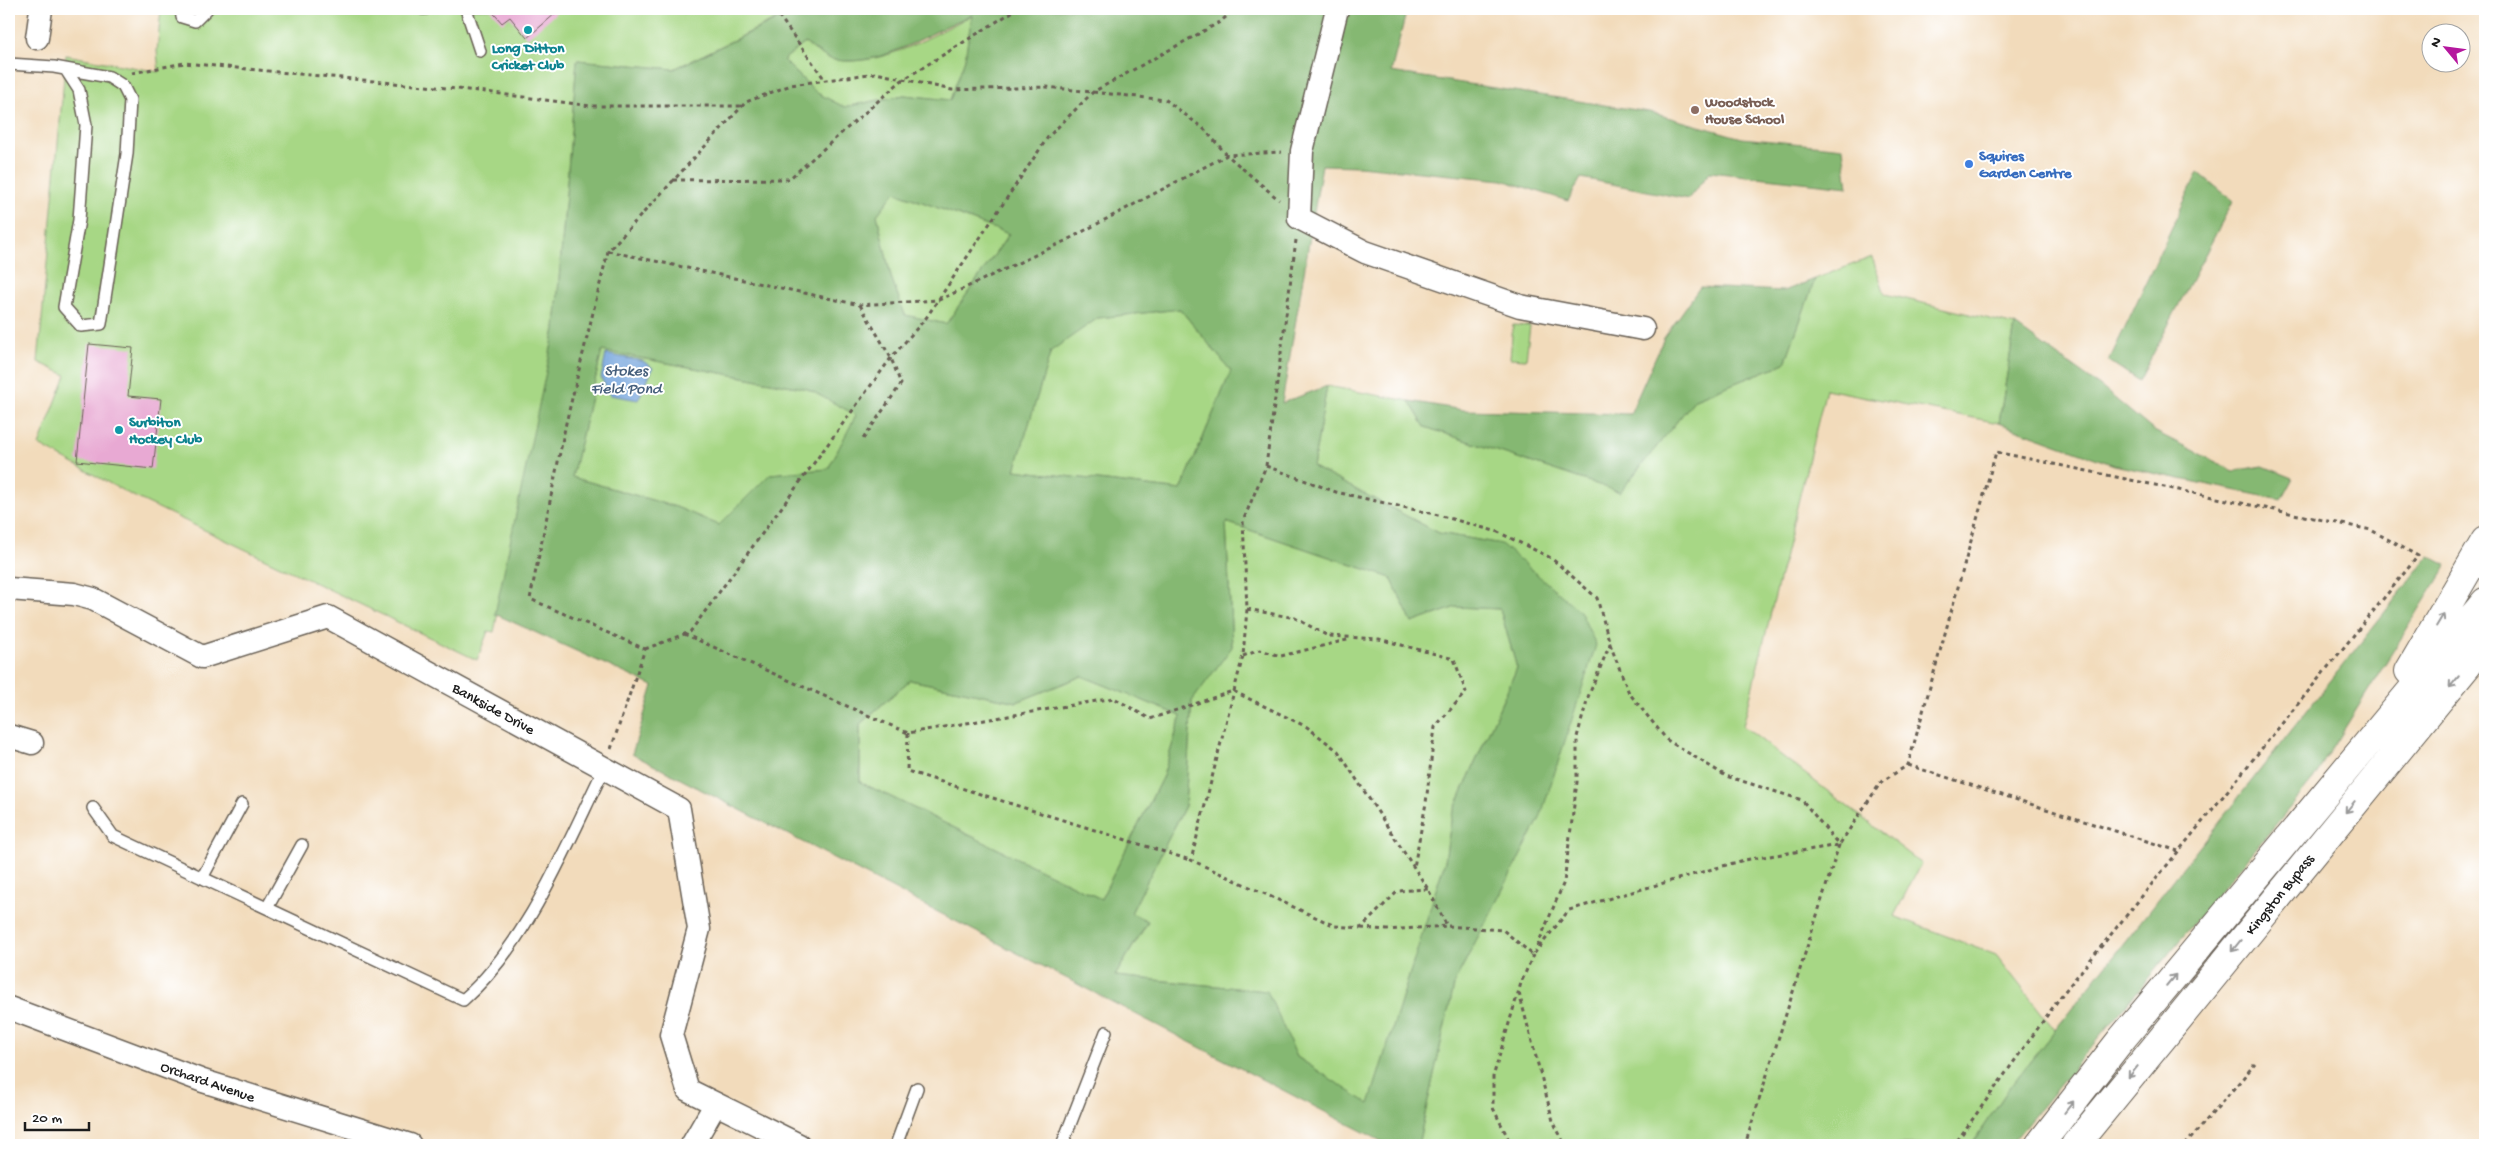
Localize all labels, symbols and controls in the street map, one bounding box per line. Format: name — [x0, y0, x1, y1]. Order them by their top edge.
north arrow — [2422, 22, 2472, 72]
marker: Long Ditton Cricket Club — [522, 24, 534, 36]
text: N — [2427, 35, 2446, 51]
place label: Long Ditton Cricket Club — [491, 40, 565, 75]
place label: Woodstock House School — [1704, 94, 1785, 129]
marker: Woodstock House School — [1689, 104, 1701, 116]
place label: Squires Garden Centre — [1979, 148, 2073, 183]
marker: Squires Garden Centre — [1963, 158, 1975, 170]
water label: Stokes Field Pond — [591, 363, 663, 400]
place label: Surbiton Hockey Club — [129, 414, 202, 449]
marker: Surbiton Hockey Club — [113, 424, 125, 436]
one-way arrow — [2436, 614, 2446, 628]
one-way arrow — [2448, 675, 2459, 688]
street label: Bankside Drive — [448, 679, 538, 740]
one-way arrow — [2345, 800, 2356, 813]
street label: Kingston Bypass — [2242, 851, 2319, 939]
one-way arrow — [2231, 939, 2242, 952]
one-way arrow — [2165, 974, 2176, 987]
street label: Orchard Avenue — [158, 1058, 257, 1108]
one-way arrow — [2128, 1065, 2139, 1078]
scale bar — [25, 1099, 89, 1131]
one-way arrow — [2064, 1100, 2074, 1114]
text: 20 m — [32, 1110, 62, 1128]

